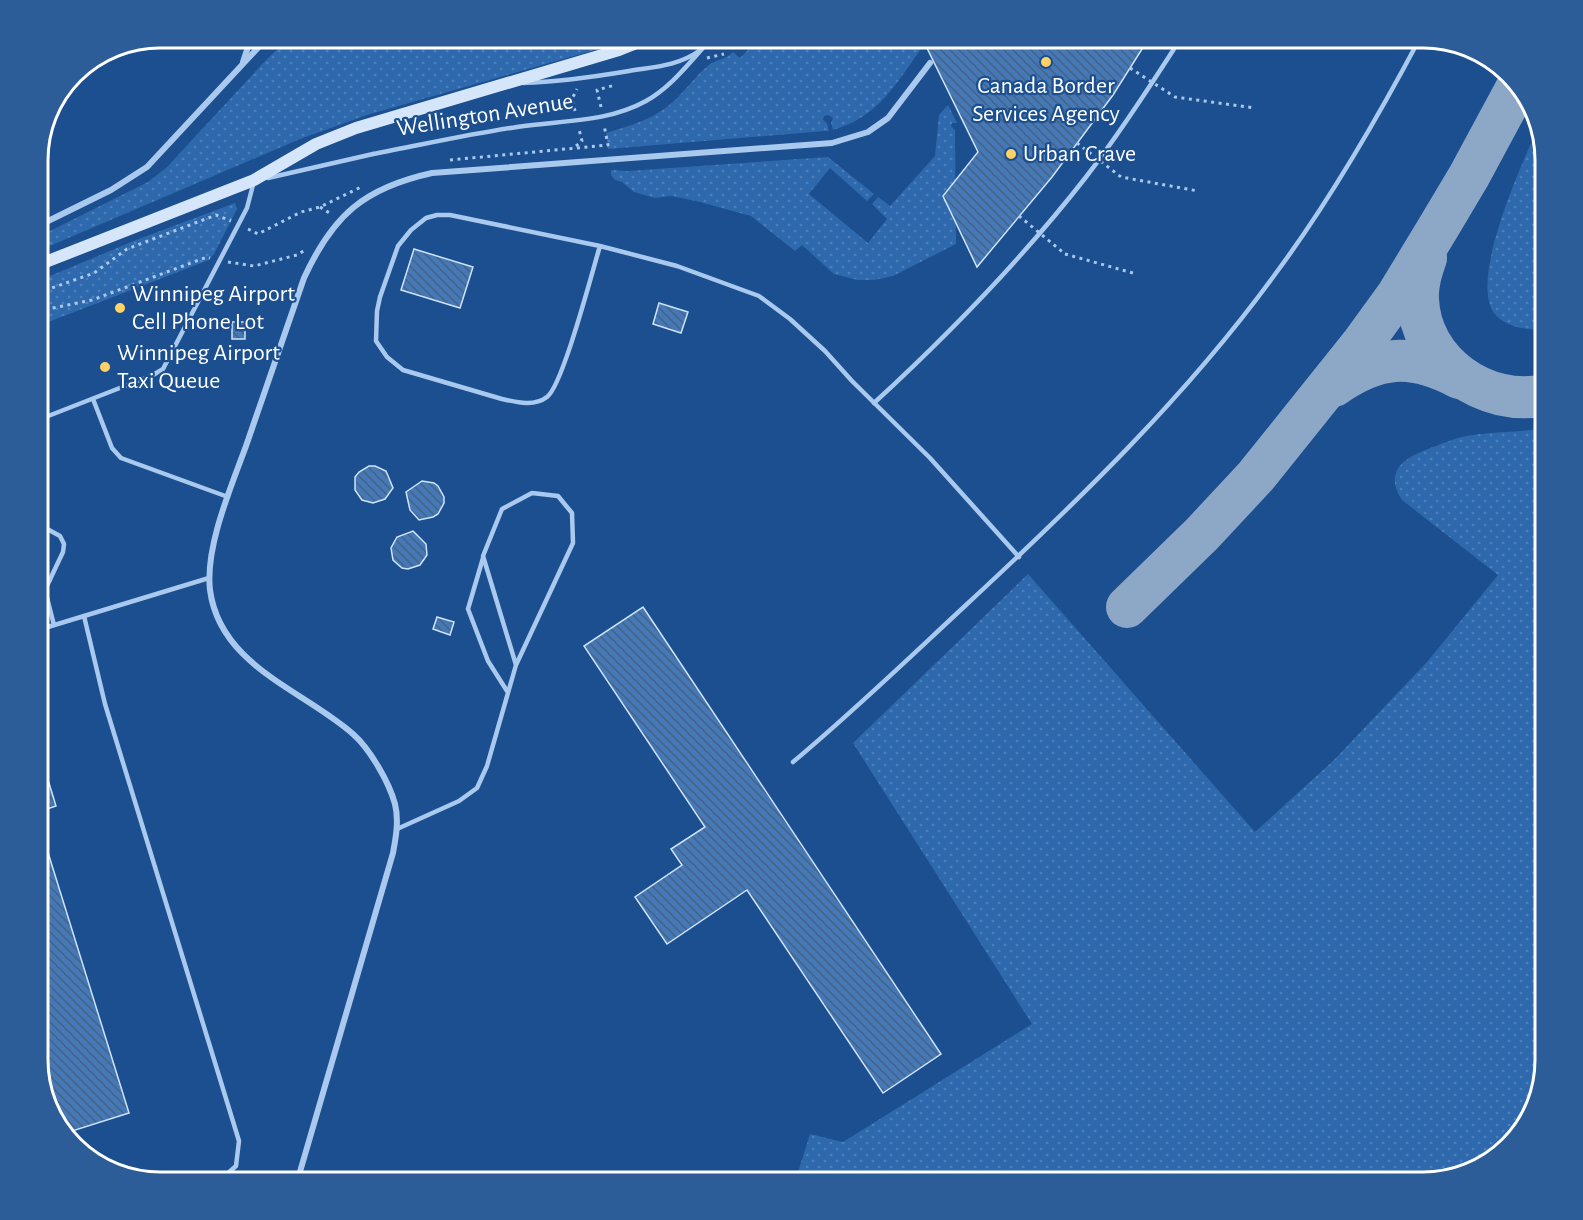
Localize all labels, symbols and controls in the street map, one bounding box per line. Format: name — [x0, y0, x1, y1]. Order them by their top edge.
marker: Canada Border Services Agency — [1039, 55, 1053, 69]
place label: Canada Border Services Agency — [972, 74, 1120, 126]
street label: Wellington Avenue — [395, 89, 575, 141]
place label: Urban Crave — [1023, 142, 1136, 166]
marker: Urban Crave — [1004, 147, 1018, 161]
place label: Winnipeg Airport Cell Phone Lot — [132, 282, 295, 334]
marker: Winnipeg Airport Cell Phone Lot — [113, 301, 127, 315]
place label: Winnipeg Airport Taxi Queue — [117, 341, 280, 393]
marker: Winnipeg Airport Taxi Queue — [98, 360, 112, 374]

